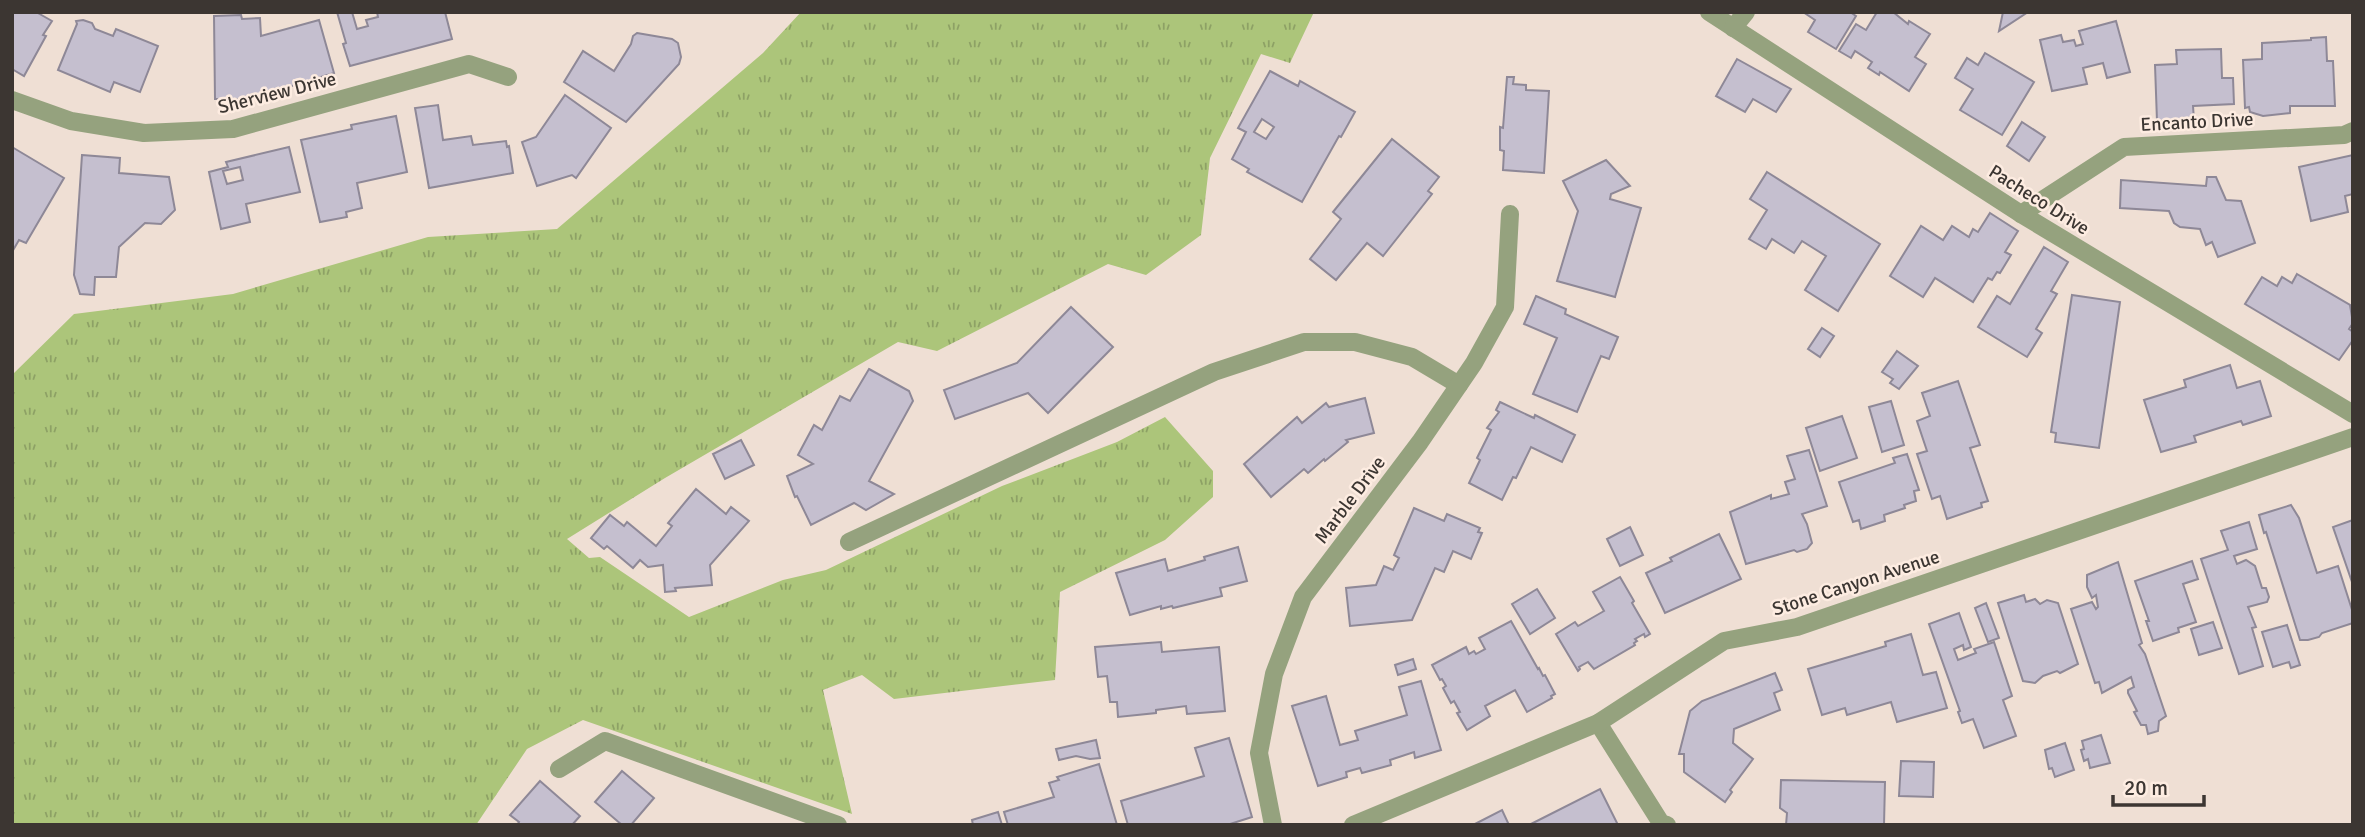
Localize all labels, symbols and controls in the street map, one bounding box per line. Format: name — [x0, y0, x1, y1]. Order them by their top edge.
street label: Sherview Drive — [215, 67, 339, 119]
street label: Encanto Drive — [2140, 107, 2254, 137]
street label: Pacheco Drive — [1984, 160, 2094, 240]
street label: Marble Drive — [1309, 451, 1391, 549]
street label: Stone Canyon Avenue — [1769, 545, 1943, 621]
scale bar — [2113, 764, 2204, 808]
text: 20 m — [2124, 775, 2168, 801]

